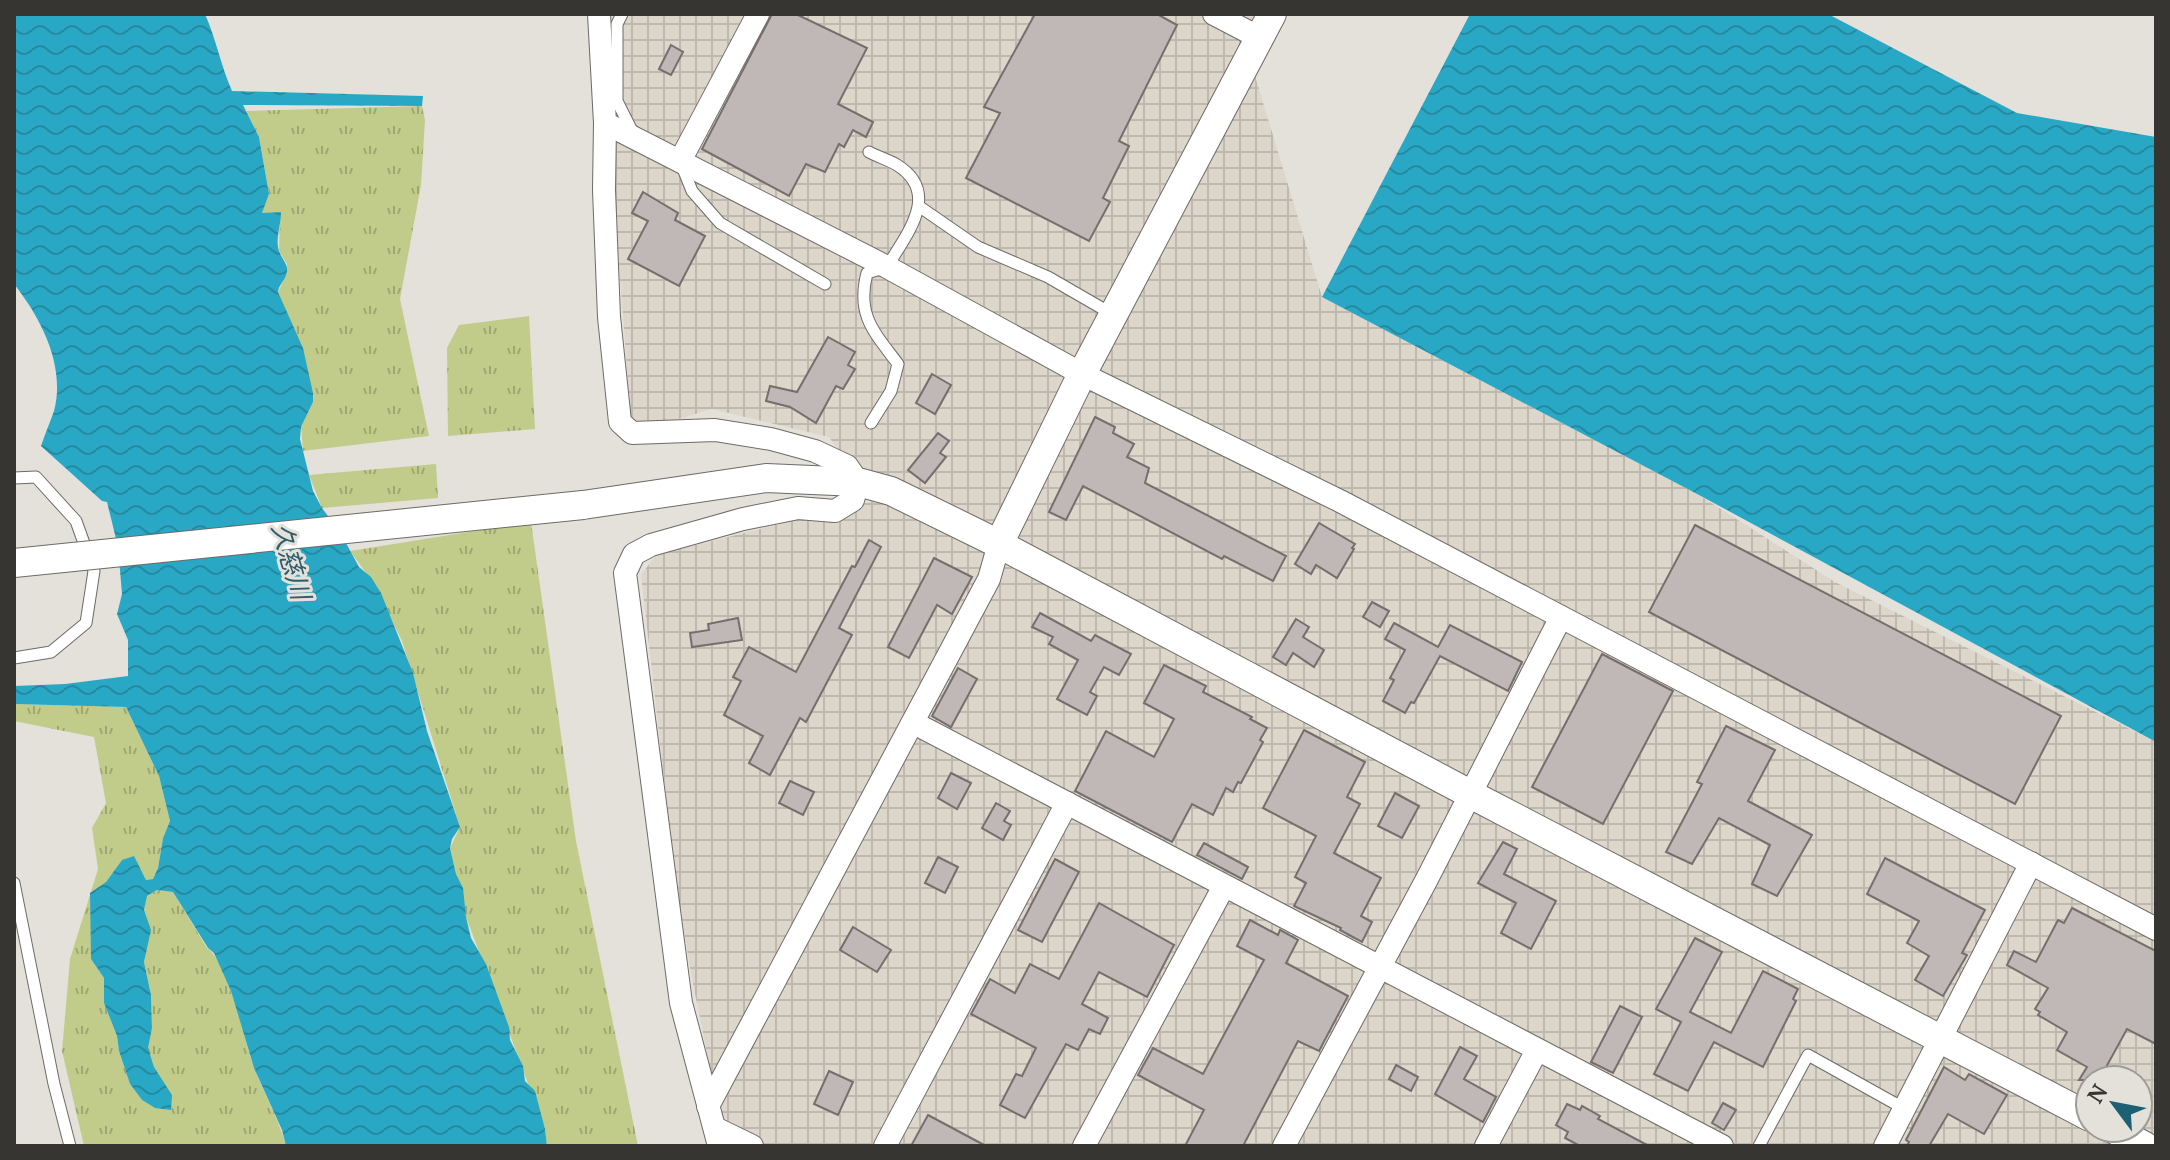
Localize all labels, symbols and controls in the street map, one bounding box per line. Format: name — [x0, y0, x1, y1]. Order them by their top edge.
water label: 久慈川 — [265, 519, 320, 606]
north arrow — [2074, 1064, 2154, 1144]
text: N — [2080, 1078, 2113, 1108]

